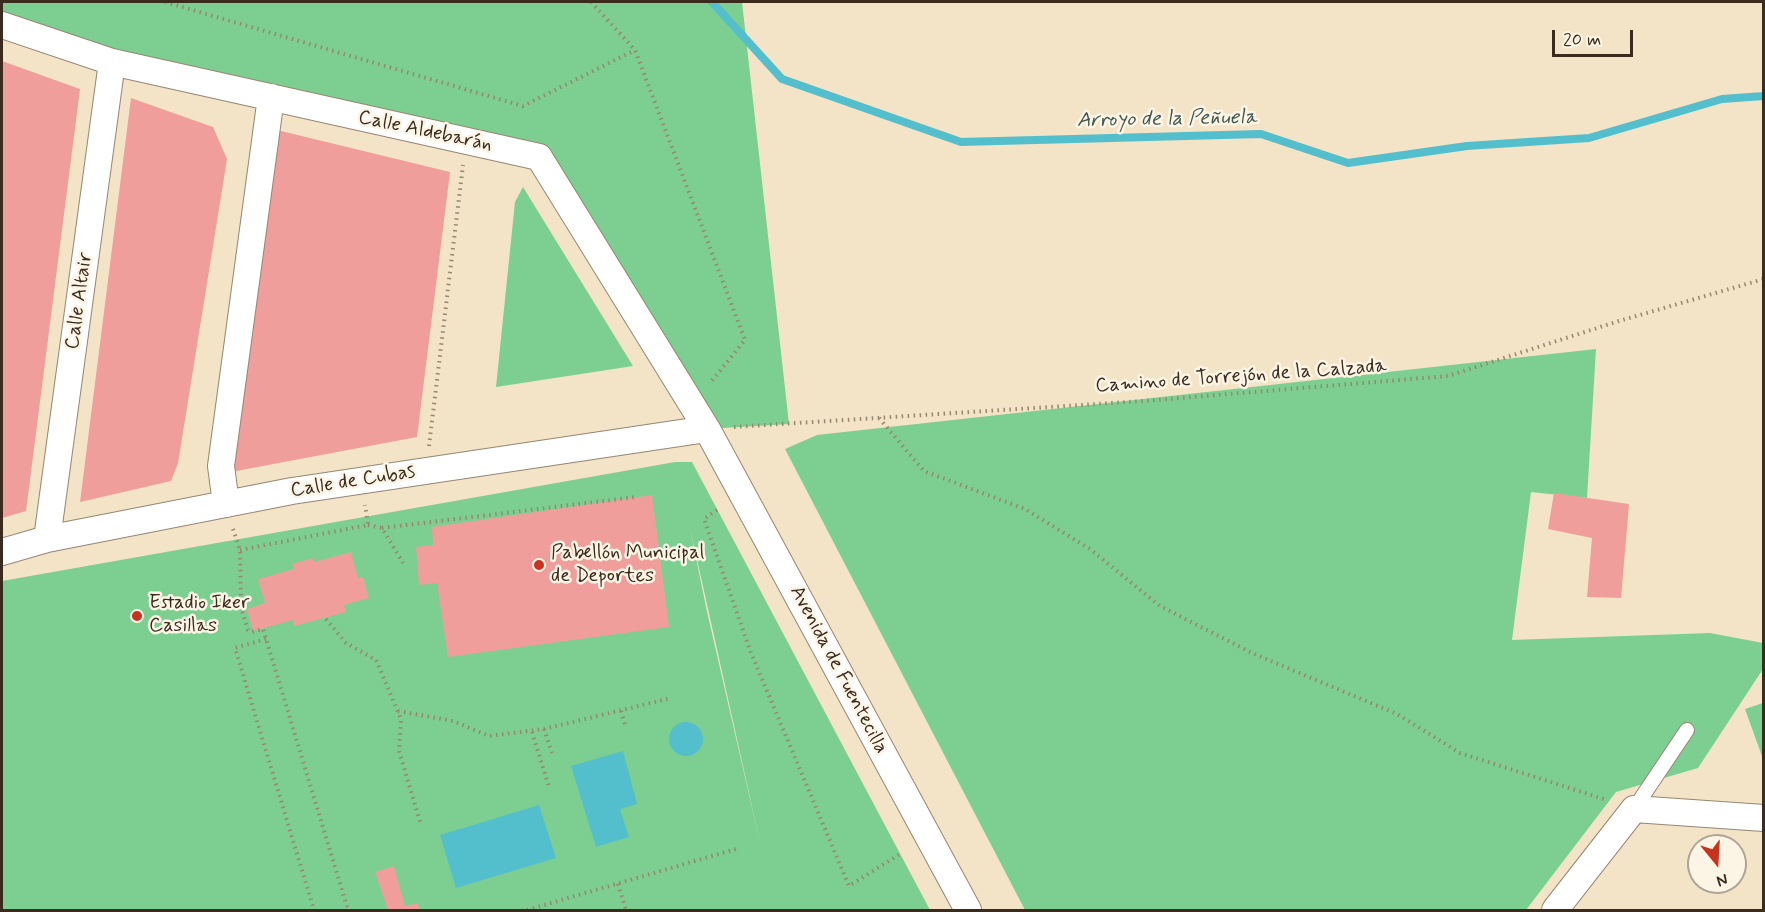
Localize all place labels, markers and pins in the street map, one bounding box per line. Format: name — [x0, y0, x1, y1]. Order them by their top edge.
place label: Pabellón Municipal de Deportes — [551, 542, 704, 589]
marker: Pabellón Municipal de Deportes — [532, 558, 546, 572]
place label: Estadio Iker Casillas — [149, 592, 249, 639]
marker: Estadio Iker Casillas — [130, 609, 144, 623]

